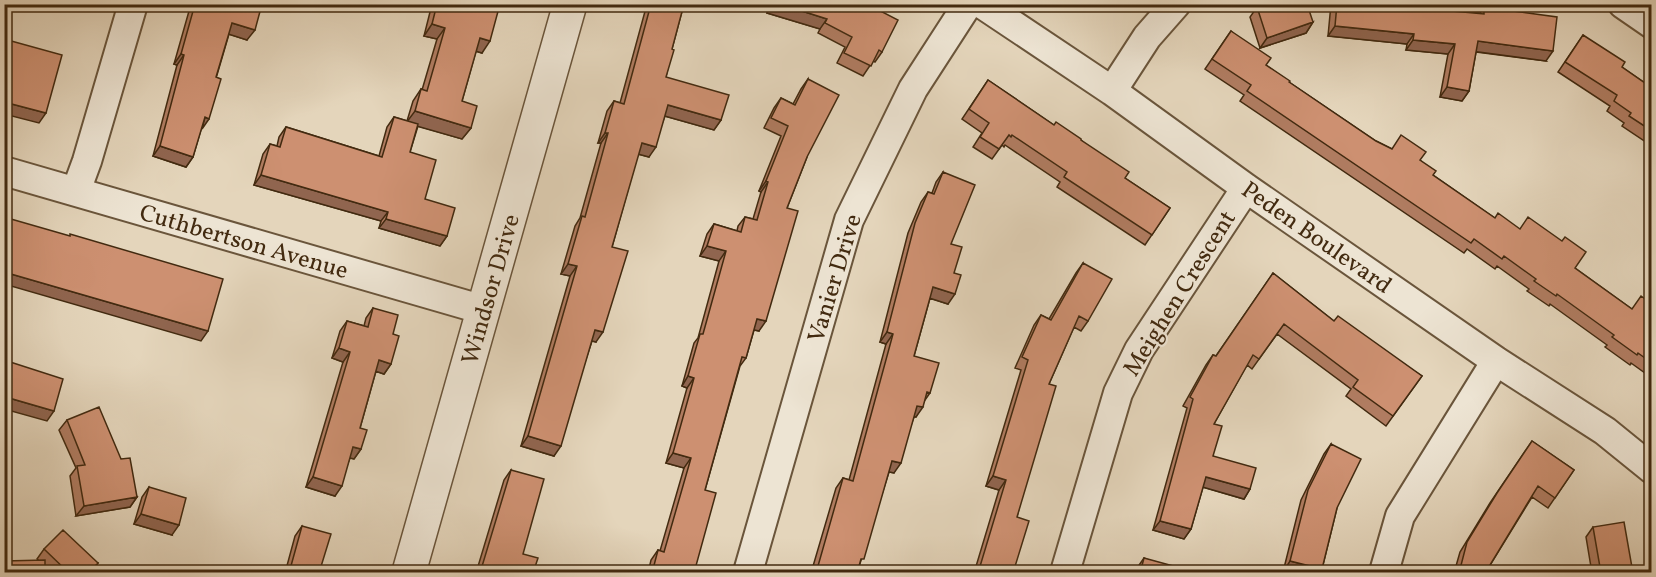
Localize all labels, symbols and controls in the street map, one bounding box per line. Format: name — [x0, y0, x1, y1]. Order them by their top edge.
street label: Peden Boulevard — [1234, 174, 1398, 303]
street label: Cuthbertson Avenue — [135, 197, 352, 289]
street label: Meighen Crescent — [1116, 205, 1245, 384]
street label: Windsor Drive — [454, 210, 530, 369]
street label: Vanier Drive — [800, 210, 872, 347]

